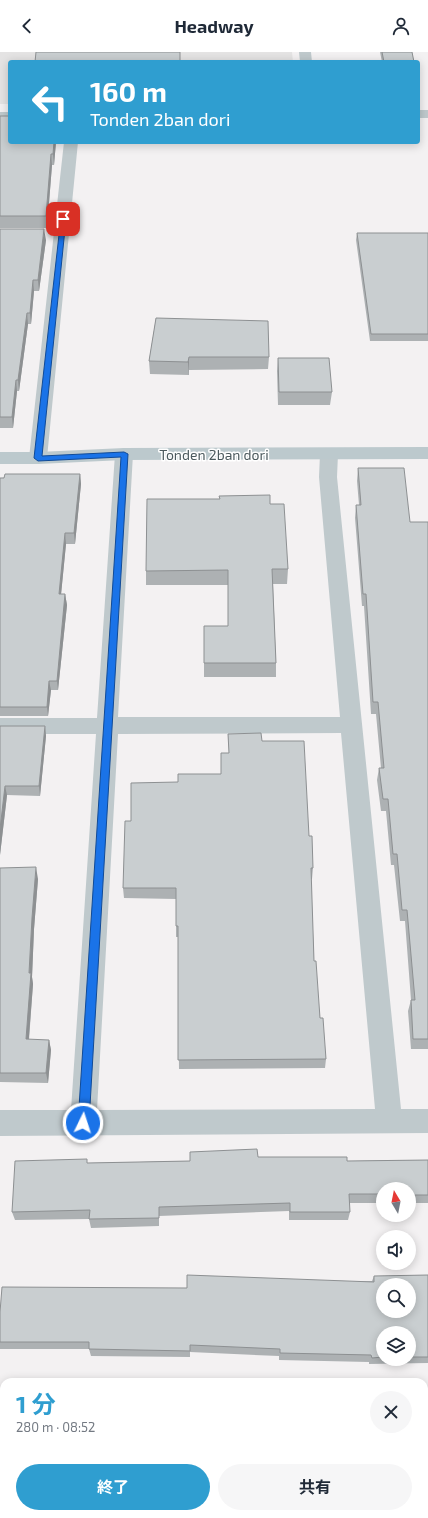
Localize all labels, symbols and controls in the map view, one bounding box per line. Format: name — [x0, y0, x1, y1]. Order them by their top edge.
icon: back — [16, 15, 38, 37]
text: Headway — [174, 15, 254, 37]
icon: person — [390, 15, 412, 37]
text: 160 m — [90, 74, 167, 108]
icon: left — [24, 76, 76, 128]
text: Tonden 2ban dori — [90, 108, 231, 130]
pin — [46, 202, 80, 236]
icon: arrive — [52, 208, 74, 230]
street label: Tonden 2ban dori — [159, 446, 269, 463]
position arrow — [62, 1102, 104, 1144]
north arrow — [376, 1182, 416, 1222]
map controls — [376, 1182, 416, 1366]
button: sound — [376, 1230, 416, 1270]
button: search — [376, 1278, 416, 1318]
button: layers — [376, 1326, 416, 1366]
text: 1 分 — [16, 1389, 56, 1418]
button: close — [370, 1391, 412, 1433]
text: 280 m · 08:52 — [16, 1419, 95, 1435]
button: 終了 — [16, 1464, 210, 1510]
button: 共有 — [218, 1464, 412, 1510]

